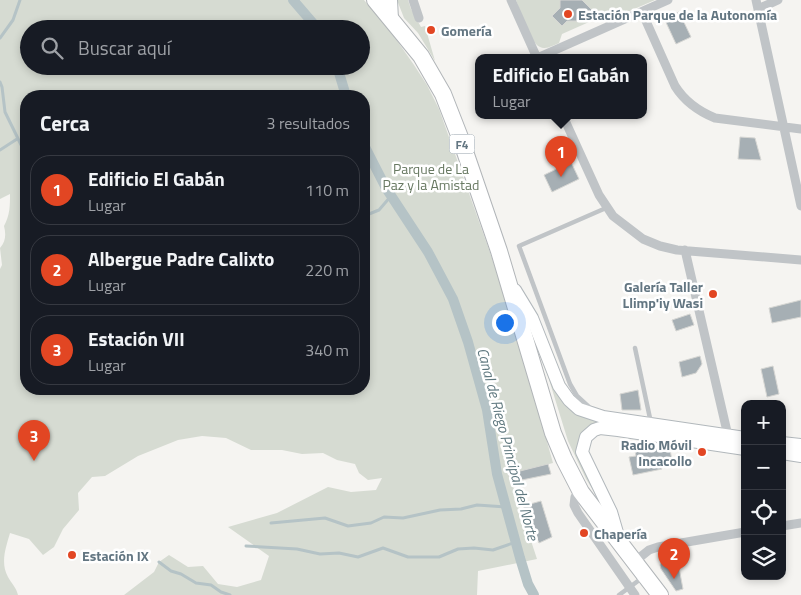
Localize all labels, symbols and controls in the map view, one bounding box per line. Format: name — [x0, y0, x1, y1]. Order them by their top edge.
place label: Estación Parque de la Autonomía — [578, 4, 777, 25]
marker: Estación Parque de la Autonomía — [562, 8, 574, 20]
search box — [20, 20, 370, 75]
place label: Gomería — [441, 20, 492, 41]
marker: Gomería — [425, 24, 437, 36]
text: Buscar aquí — [78, 33, 171, 62]
icon: search — [38, 34, 66, 62]
popup — [475, 54, 647, 119]
text: Edificio El Gabán — [493, 60, 629, 89]
text: Lugar — [493, 89, 530, 113]
text: Cerca — [40, 107, 90, 139]
text: 3 resultados — [266, 111, 350, 135]
road number: F4 — [450, 134, 474, 154]
pin: 1 — [545, 136, 577, 177]
park label: Parque de La Paz y la Amistad — [383, 158, 479, 195]
text: Edificio El Gabán — [88, 164, 225, 193]
text: 1 — [53, 178, 61, 202]
text: 110 m — [305, 178, 349, 202]
text: Lugar — [88, 193, 126, 217]
text: Albergue Padre Calixto — [88, 244, 274, 273]
text: 2 — [53, 258, 61, 282]
text: 220 m — [305, 258, 349, 282]
text: Lugar — [88, 273, 126, 297]
place label: Galería Taller Llimp'iy Wasi — [623, 276, 703, 313]
marker: Galería Taller Llimp'iy Wasi — [707, 288, 719, 300]
your location — [492, 310, 518, 336]
text: Estación VII — [88, 324, 185, 353]
text: 3 — [53, 338, 61, 362]
text: 340 m — [305, 338, 349, 362]
water label: Canal de Riego Principal del Norte — [471, 345, 545, 544]
text: Lugar — [88, 353, 126, 377]
map controls — [741, 400, 786, 580]
button: + — [741, 400, 786, 445]
pin: 3 — [18, 420, 50, 461]
place label: Radio Móvil Incacollo — [621, 434, 692, 471]
button: − — [741, 445, 786, 490]
marker: Radio Móvil Incacollo — [696, 446, 708, 458]
button: locate — [741, 490, 786, 535]
place label: Chapería — [594, 523, 647, 544]
marker: Chapería — [578, 527, 590, 539]
button: layers — [741, 535, 786, 580]
pin: 2 — [658, 538, 690, 579]
place label: Estación IX — [82, 545, 149, 566]
marker: Estación IX — [66, 549, 78, 561]

